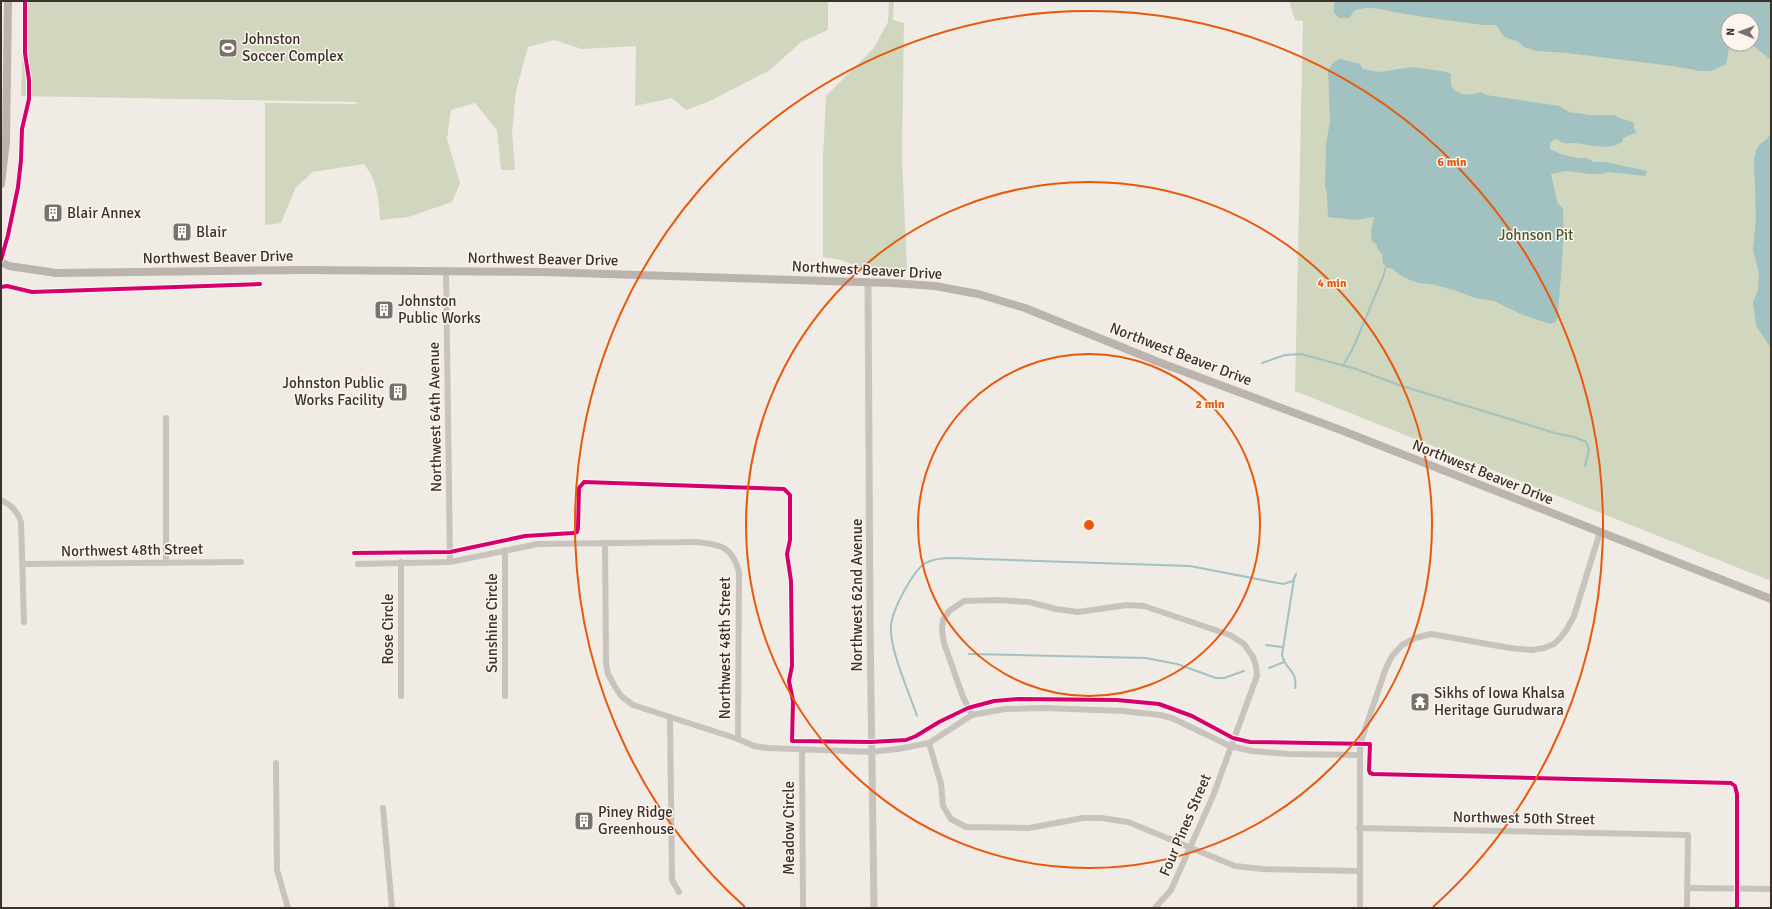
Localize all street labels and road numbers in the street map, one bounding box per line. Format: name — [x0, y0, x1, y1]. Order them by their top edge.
street label: Northwest Beaver Drive — [142, 247, 294, 267]
street label: Northwest Beaver Drive — [467, 249, 619, 269]
street label: Northwest Beaver Drive — [791, 257, 943, 283]
street label: Northwest Beaver Drive — [1107, 319, 1255, 389]
street label: Northwest 64th Avenue — [425, 342, 445, 492]
street label: Northwest Beaver Drive — [1410, 435, 1556, 509]
street label: Northwest 62nd Avenue — [848, 519, 866, 671]
street label: Northwest 48th Street — [61, 540, 203, 560]
street label: Sunshine Circle — [483, 573, 501, 673]
street label: Northwest 48th Street — [716, 577, 734, 719]
street label: Rose Circle — [379, 593, 397, 665]
street label: Four Pines Street — [1155, 771, 1215, 879]
street label: Meadow Circle — [780, 781, 798, 875]
street label: Northwest 50th Street — [1453, 808, 1595, 828]

